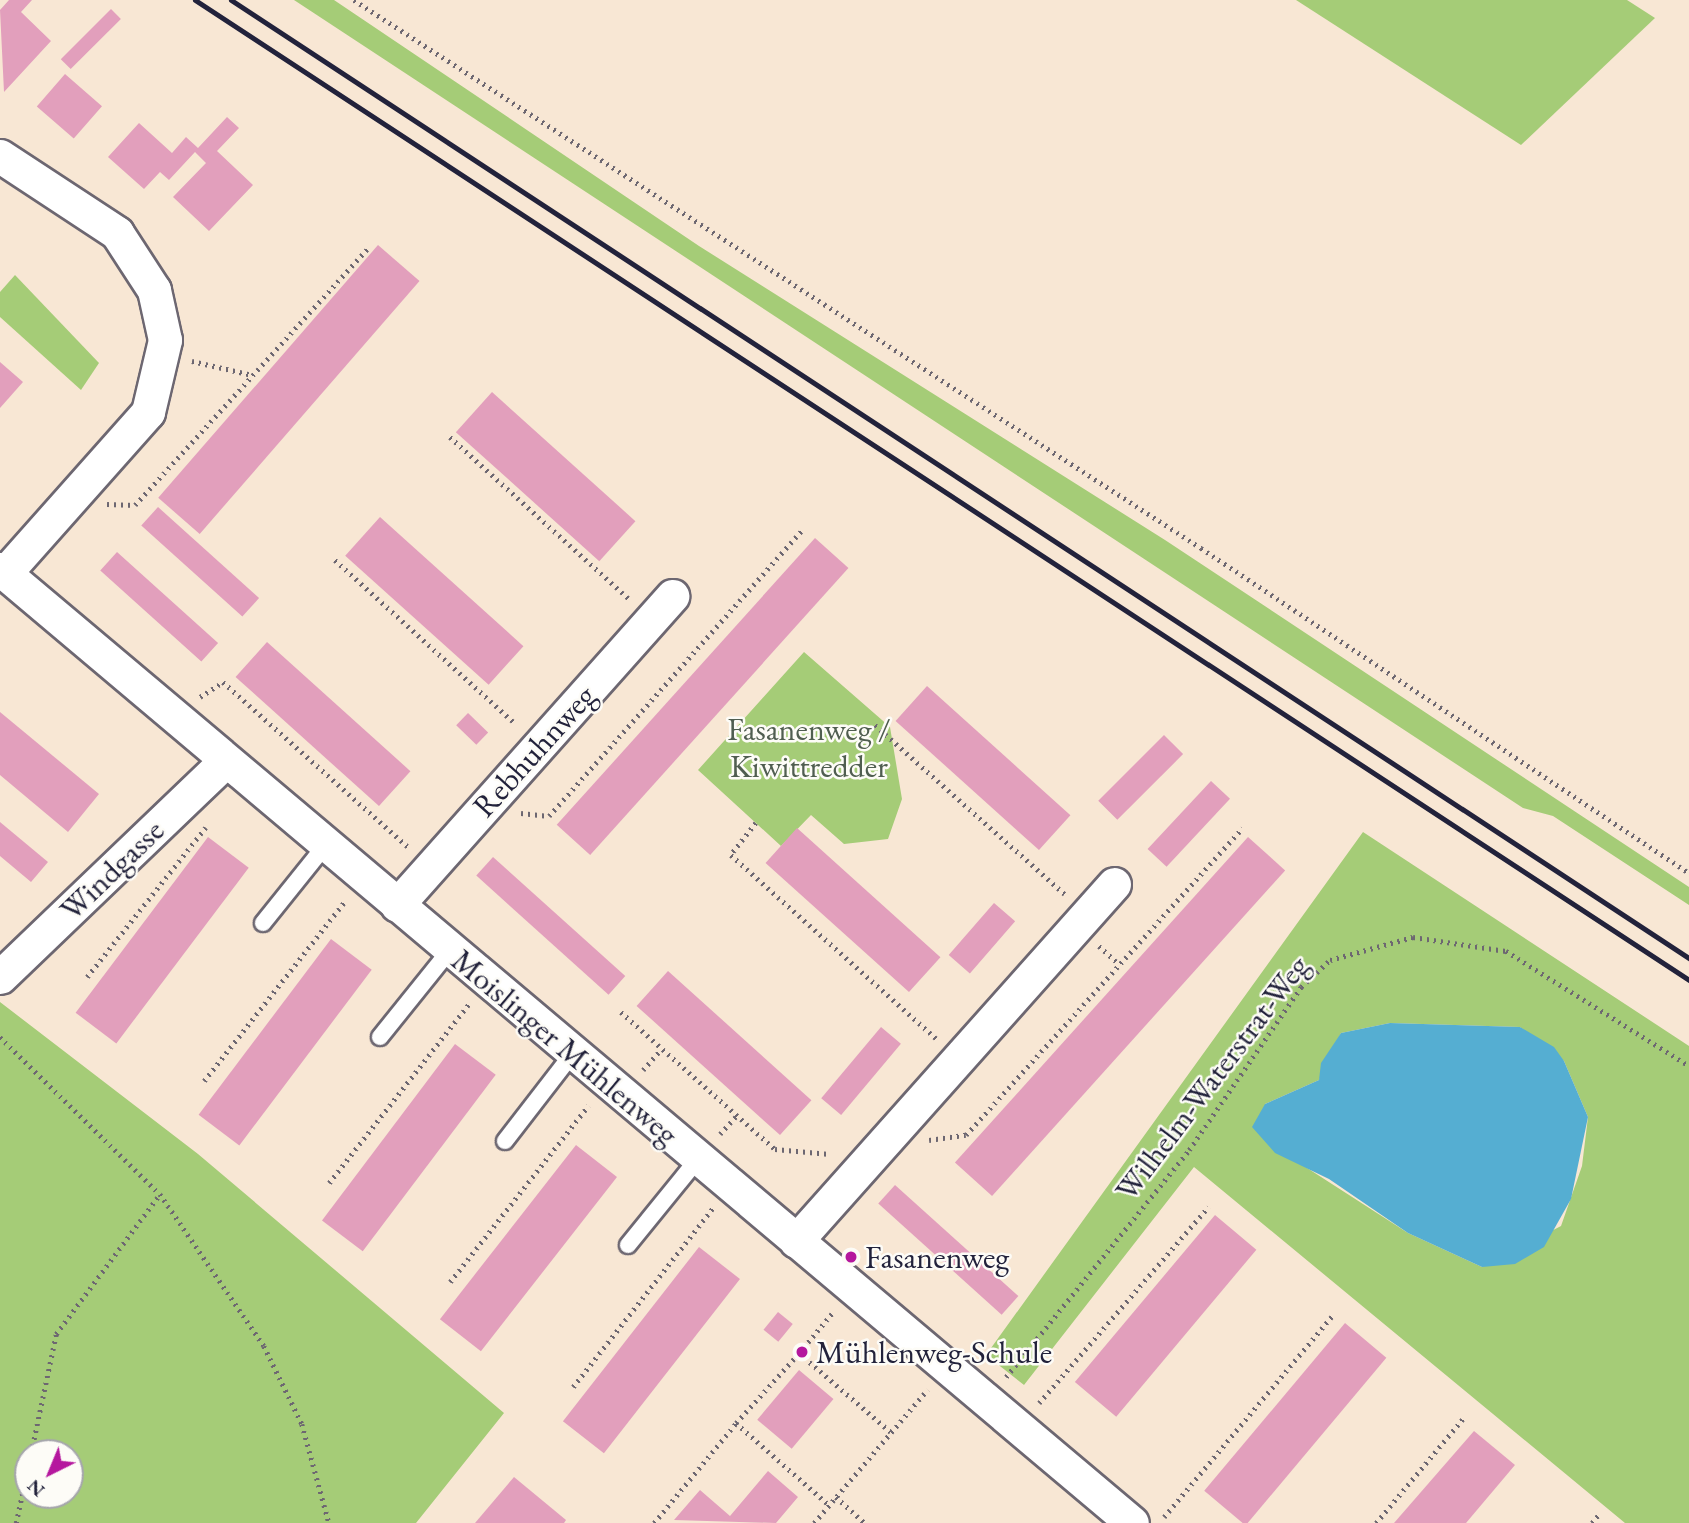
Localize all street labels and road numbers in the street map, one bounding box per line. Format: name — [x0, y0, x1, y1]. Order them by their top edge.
street label: Rebhuhnweg — [465, 677, 603, 825]
street label: Windgasse — [52, 811, 172, 929]
street label: Moislinger Mühlenweg — [444, 941, 686, 1153]
street label: Wilhelm-Waterstrat-Weg — [1107, 948, 1317, 1208]

